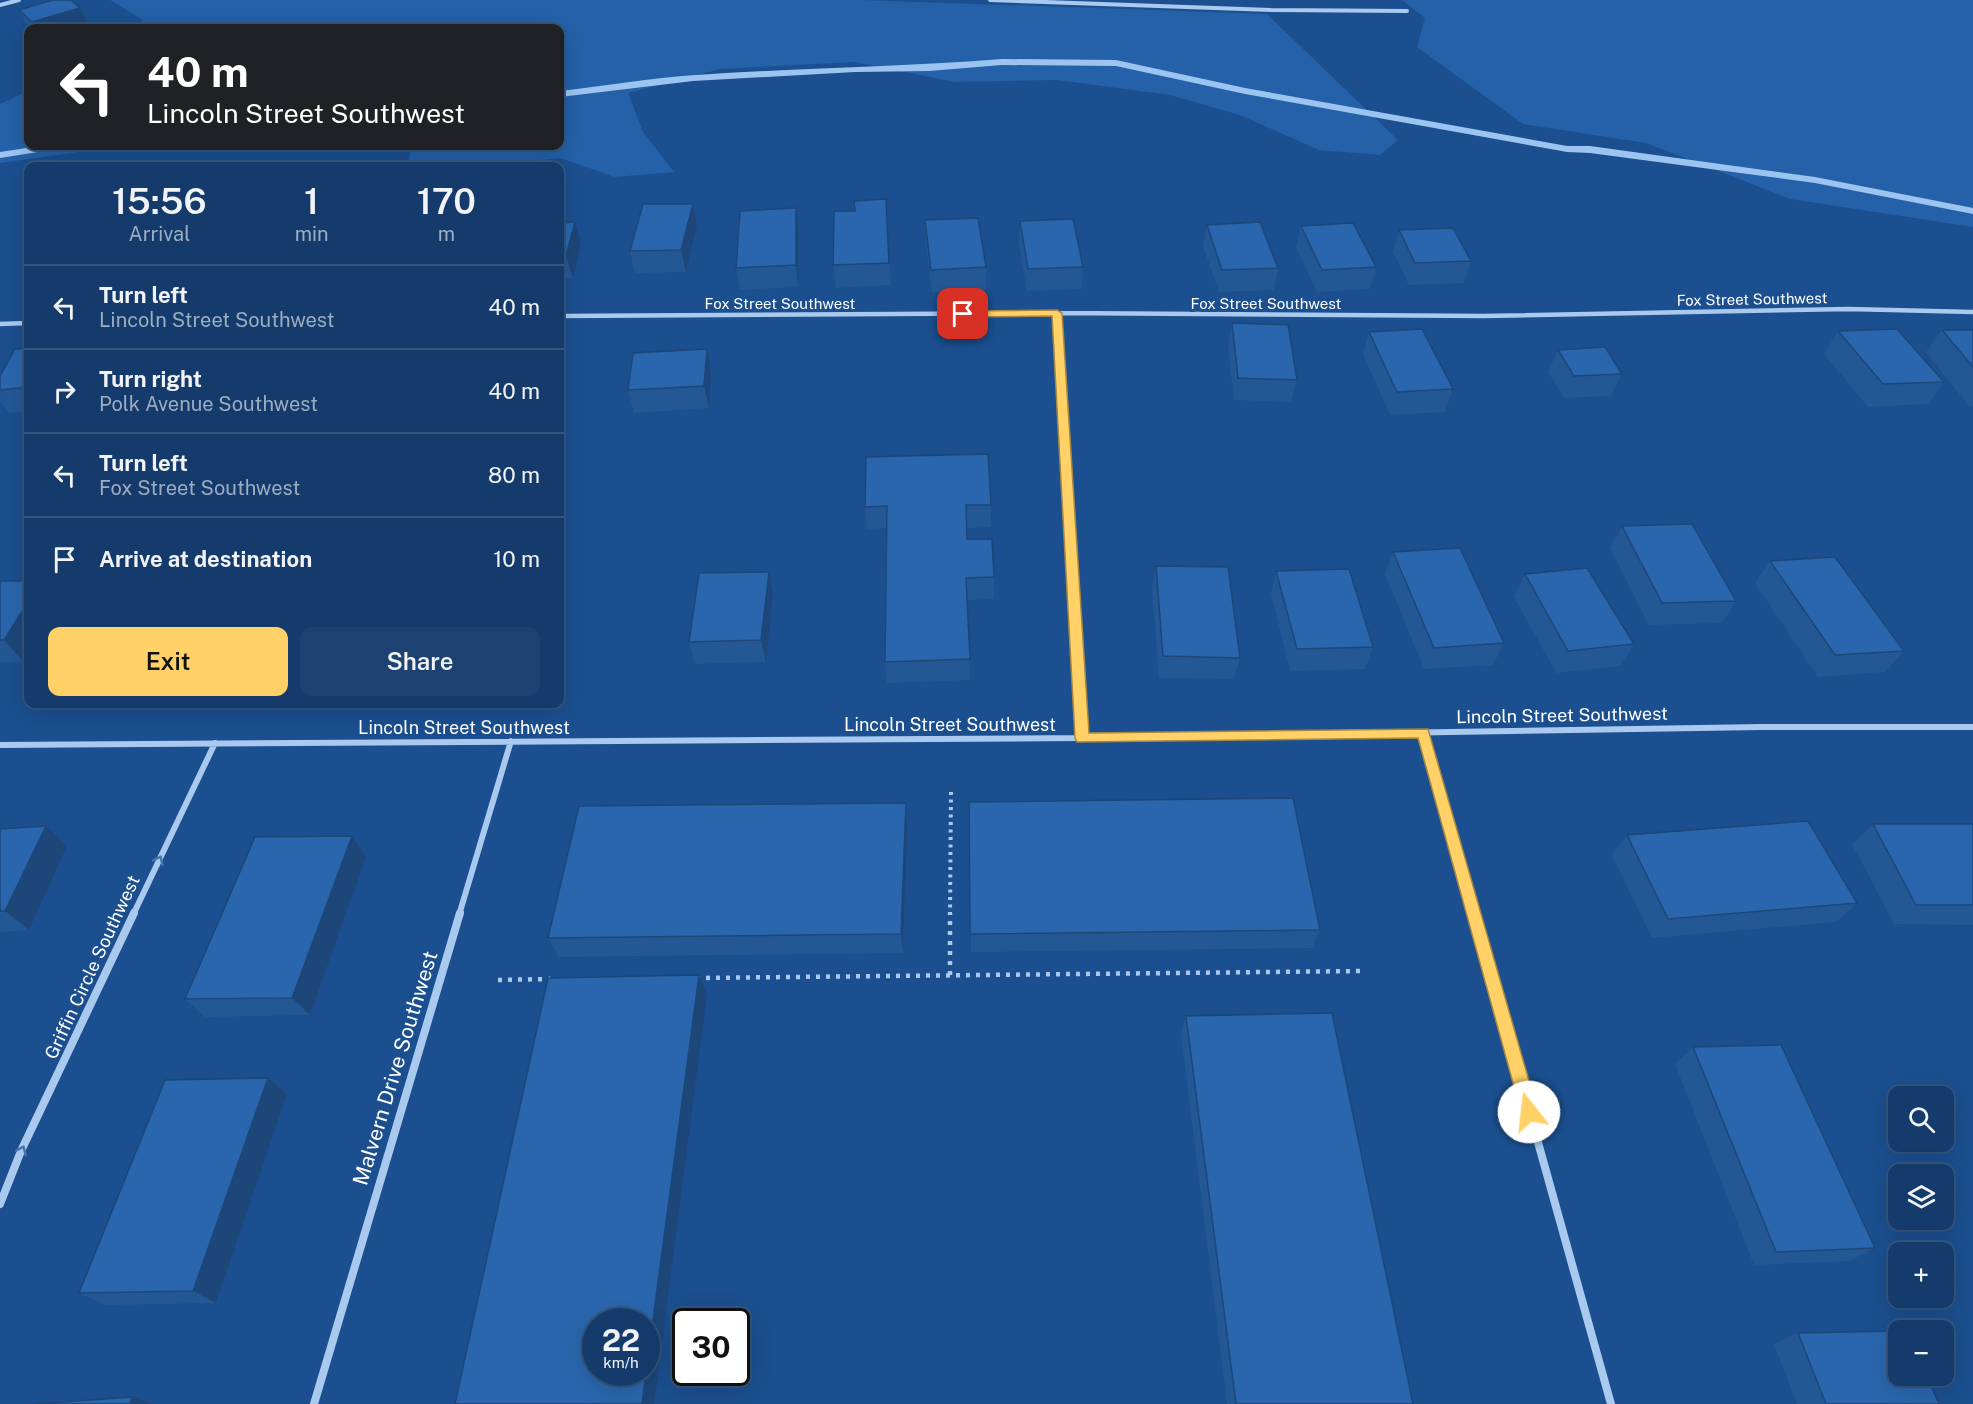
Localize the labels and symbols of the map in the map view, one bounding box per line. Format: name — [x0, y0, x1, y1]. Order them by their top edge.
pin — [937, 288, 988, 339]
street label: Fox Street Southwest — [1676, 289, 1828, 309]
street label: Fox Street Southwest — [705, 295, 856, 312]
street label: Fox Street Southwest — [1191, 295, 1342, 312]
street label: Lincoln Street Southwest — [1456, 703, 1668, 727]
street label: Lincoln Street Southwest — [844, 714, 1056, 735]
street label: Lincoln Street Southwest — [358, 717, 570, 738]
one-way arrow — [152, 855, 164, 866]
street label: Griffin Circle Southwest — [40, 872, 144, 1062]
street label: Malvern Drive Southwest — [347, 948, 443, 1188]
position arrow — [1497, 1080, 1561, 1144]
one-way arrow — [15, 1145, 27, 1156]
speed limit sign: 30 — [672, 1308, 750, 1386]

